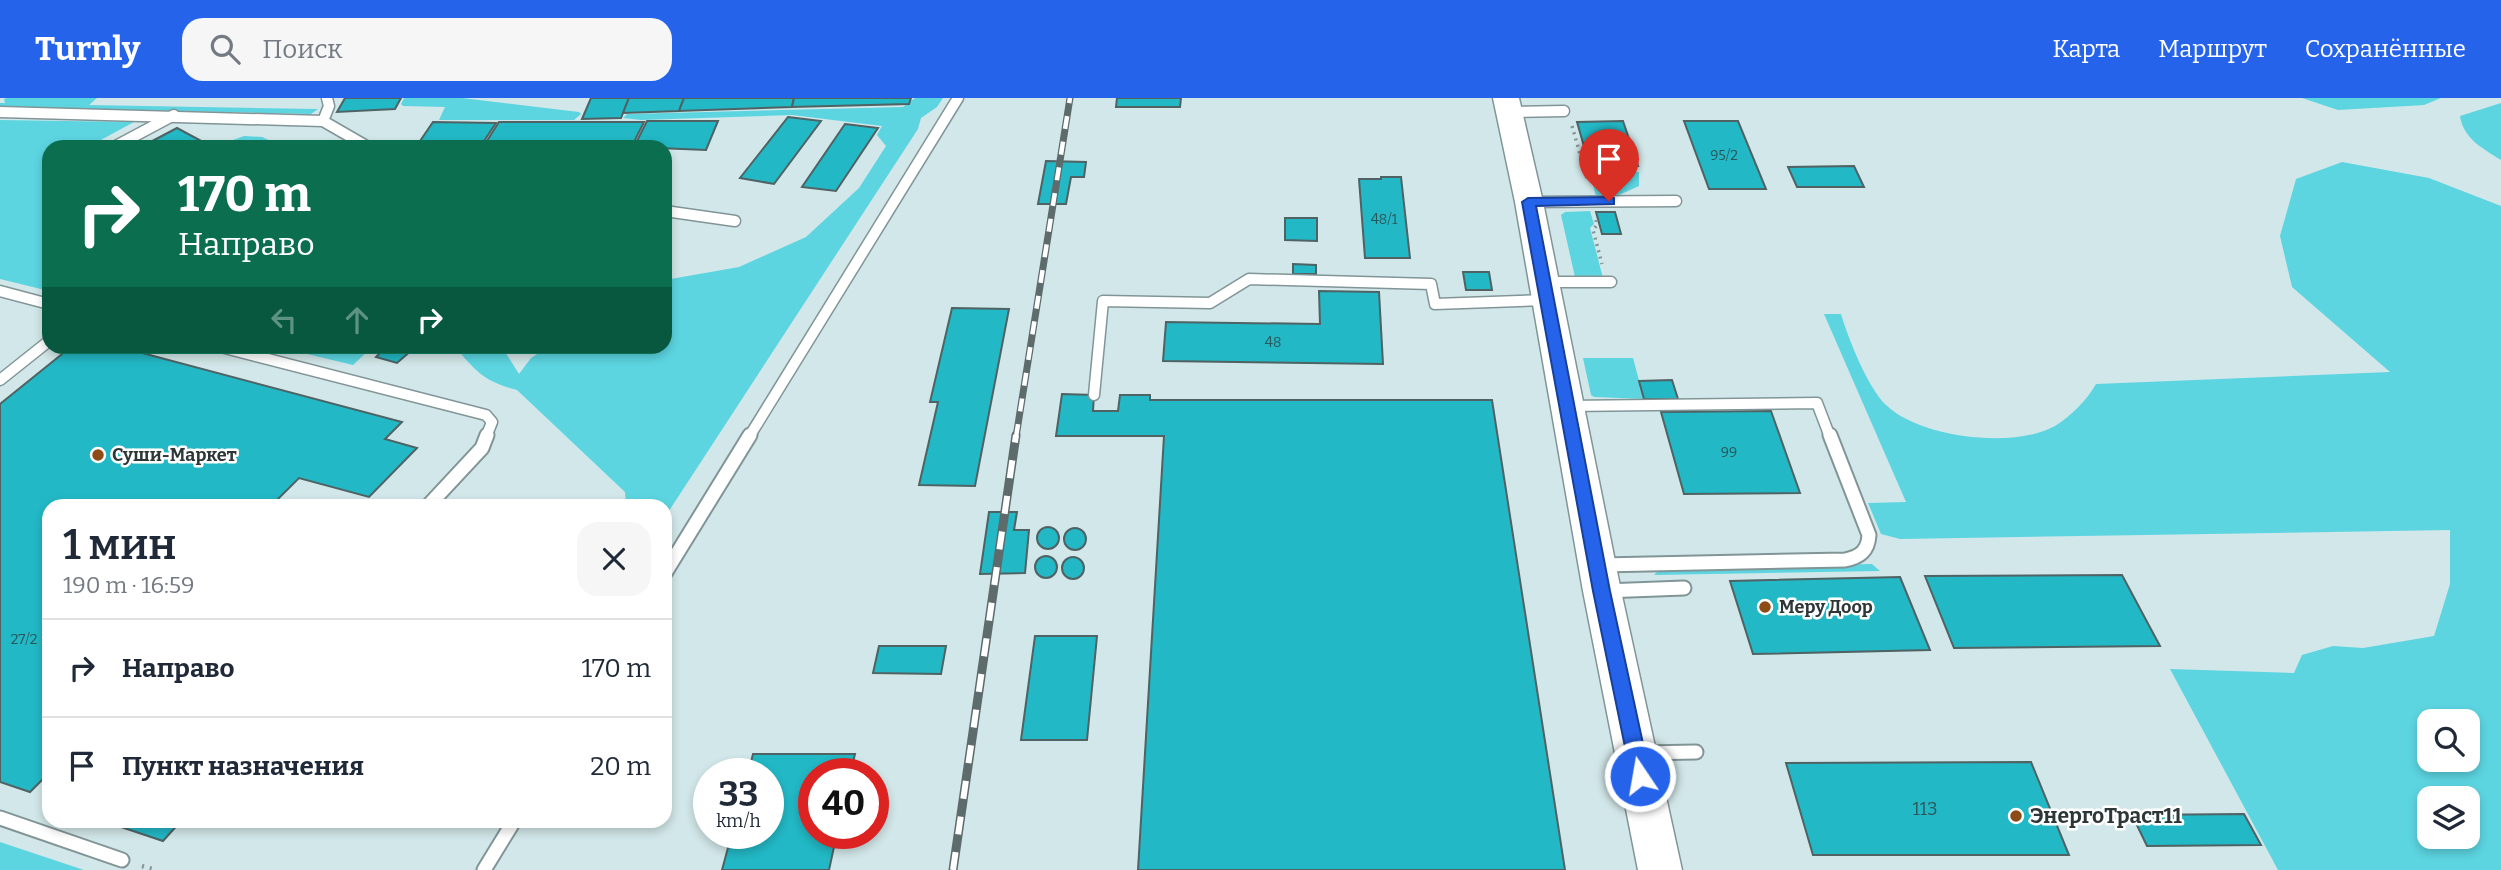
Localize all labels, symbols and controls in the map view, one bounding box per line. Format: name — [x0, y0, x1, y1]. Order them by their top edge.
search box — [182, 18, 672, 81]
text: Turnly — [35, 29, 140, 69]
icon: search — [206, 30, 244, 68]
text: Поиск — [262, 34, 343, 65]
text: Карта — [2052, 35, 2120, 63]
text: Маршрут — [2158, 35, 2267, 63]
text: Сохранённые — [2305, 35, 2466, 63]
pin — [1579, 129, 1639, 201]
icon: arrive — [1590, 140, 1628, 178]
house number: 95/2 — [1710, 147, 1738, 164]
text: 170 m — [178, 165, 311, 224]
icon: right — [63, 168, 154, 259]
house number: 48/1 — [1371, 211, 1398, 228]
text: Направо — [178, 225, 315, 263]
icon: left — [265, 301, 303, 339]
icon: ahead — [338, 301, 376, 339]
icon: right — [411, 301, 449, 339]
house number: 48 — [1265, 334, 1281, 351]
place label: Суши-Маркет — [112, 444, 237, 466]
house number: 99 — [1721, 444, 1737, 461]
marker: Суши-Маркет — [90, 447, 106, 463]
text: 1 мин — [63, 520, 176, 570]
button: close — [577, 522, 651, 596]
text: 190 m · 16:59 — [63, 571, 194, 599]
place label: Меру Доор — [1779, 596, 1873, 618]
marker: Меру Доор — [1757, 599, 1773, 615]
house number: 27/2 — [11, 631, 37, 648]
icon: right — [63, 649, 101, 687]
text: Направо — [122, 653, 235, 684]
text: 170 m — [581, 653, 651, 684]
map controls — [2417, 709, 2480, 849]
button: search — [2417, 709, 2480, 772]
position arrow — [1603, 739, 1677, 813]
icon: arrive — [63, 747, 101, 785]
text: Пункт назначения — [122, 751, 364, 782]
text: 20 m — [590, 751, 651, 782]
speed limit sign: 40 — [798, 758, 889, 849]
text: 33 — [719, 773, 758, 815]
button: layers — [2417, 786, 2480, 849]
house number: 113 — [1913, 798, 1937, 820]
place label: ЭнергоТраст11 — [2030, 803, 2182, 829]
marker: ЭнергоТраст11 — [2008, 808, 2024, 824]
text: km/h — [716, 810, 761, 832]

